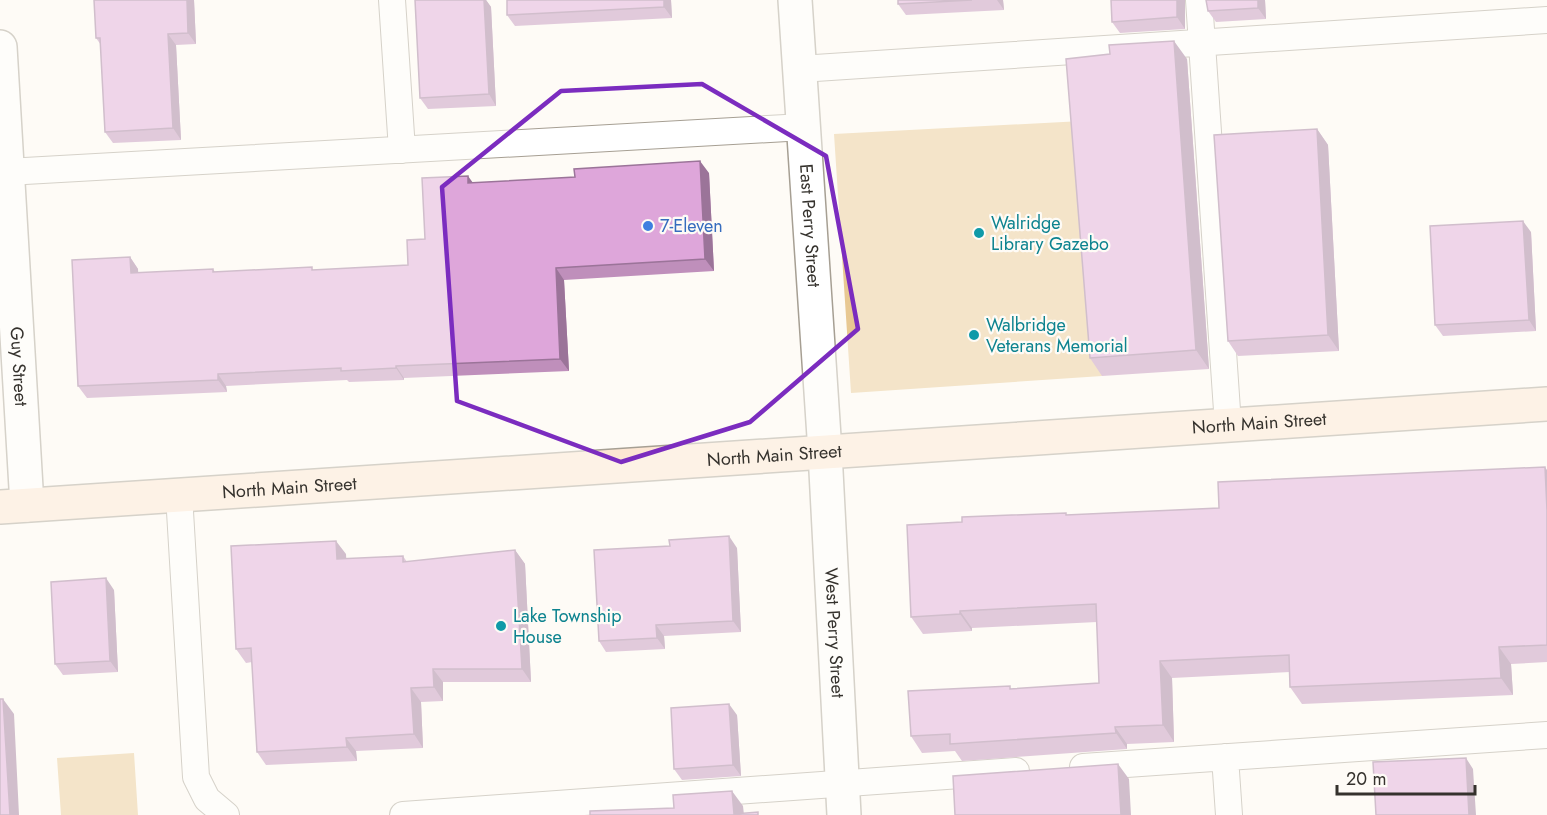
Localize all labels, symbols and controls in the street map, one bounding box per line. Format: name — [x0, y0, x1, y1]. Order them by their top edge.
street label: East Perry Street — [793, 163, 827, 289]
place label: Walridge Library Gazebo — [991, 210, 1109, 257]
place label: 7-Eleven — [660, 213, 723, 239]
marker: 7-Eleven — [641, 219, 655, 233]
marker: Walridge Library Gazebo — [972, 226, 986, 240]
place label: Walbridge Veterans Memorial — [986, 312, 1128, 359]
street label: Guy Street — [4, 326, 34, 408]
marker: Walbridge Veterans Memorial — [967, 328, 981, 342]
street label: North Main Street — [1191, 406, 1328, 441]
street label: North Main Street — [706, 438, 843, 473]
street label: North Main Street — [221, 470, 358, 505]
street label: West Perry Street — [818, 567, 851, 699]
place label: Lake Township House — [513, 603, 622, 650]
marker: Lake Township House — [494, 619, 508, 633]
scale bar — [1337, 758, 1475, 796]
text: 20 m — [1346, 766, 1386, 792]

